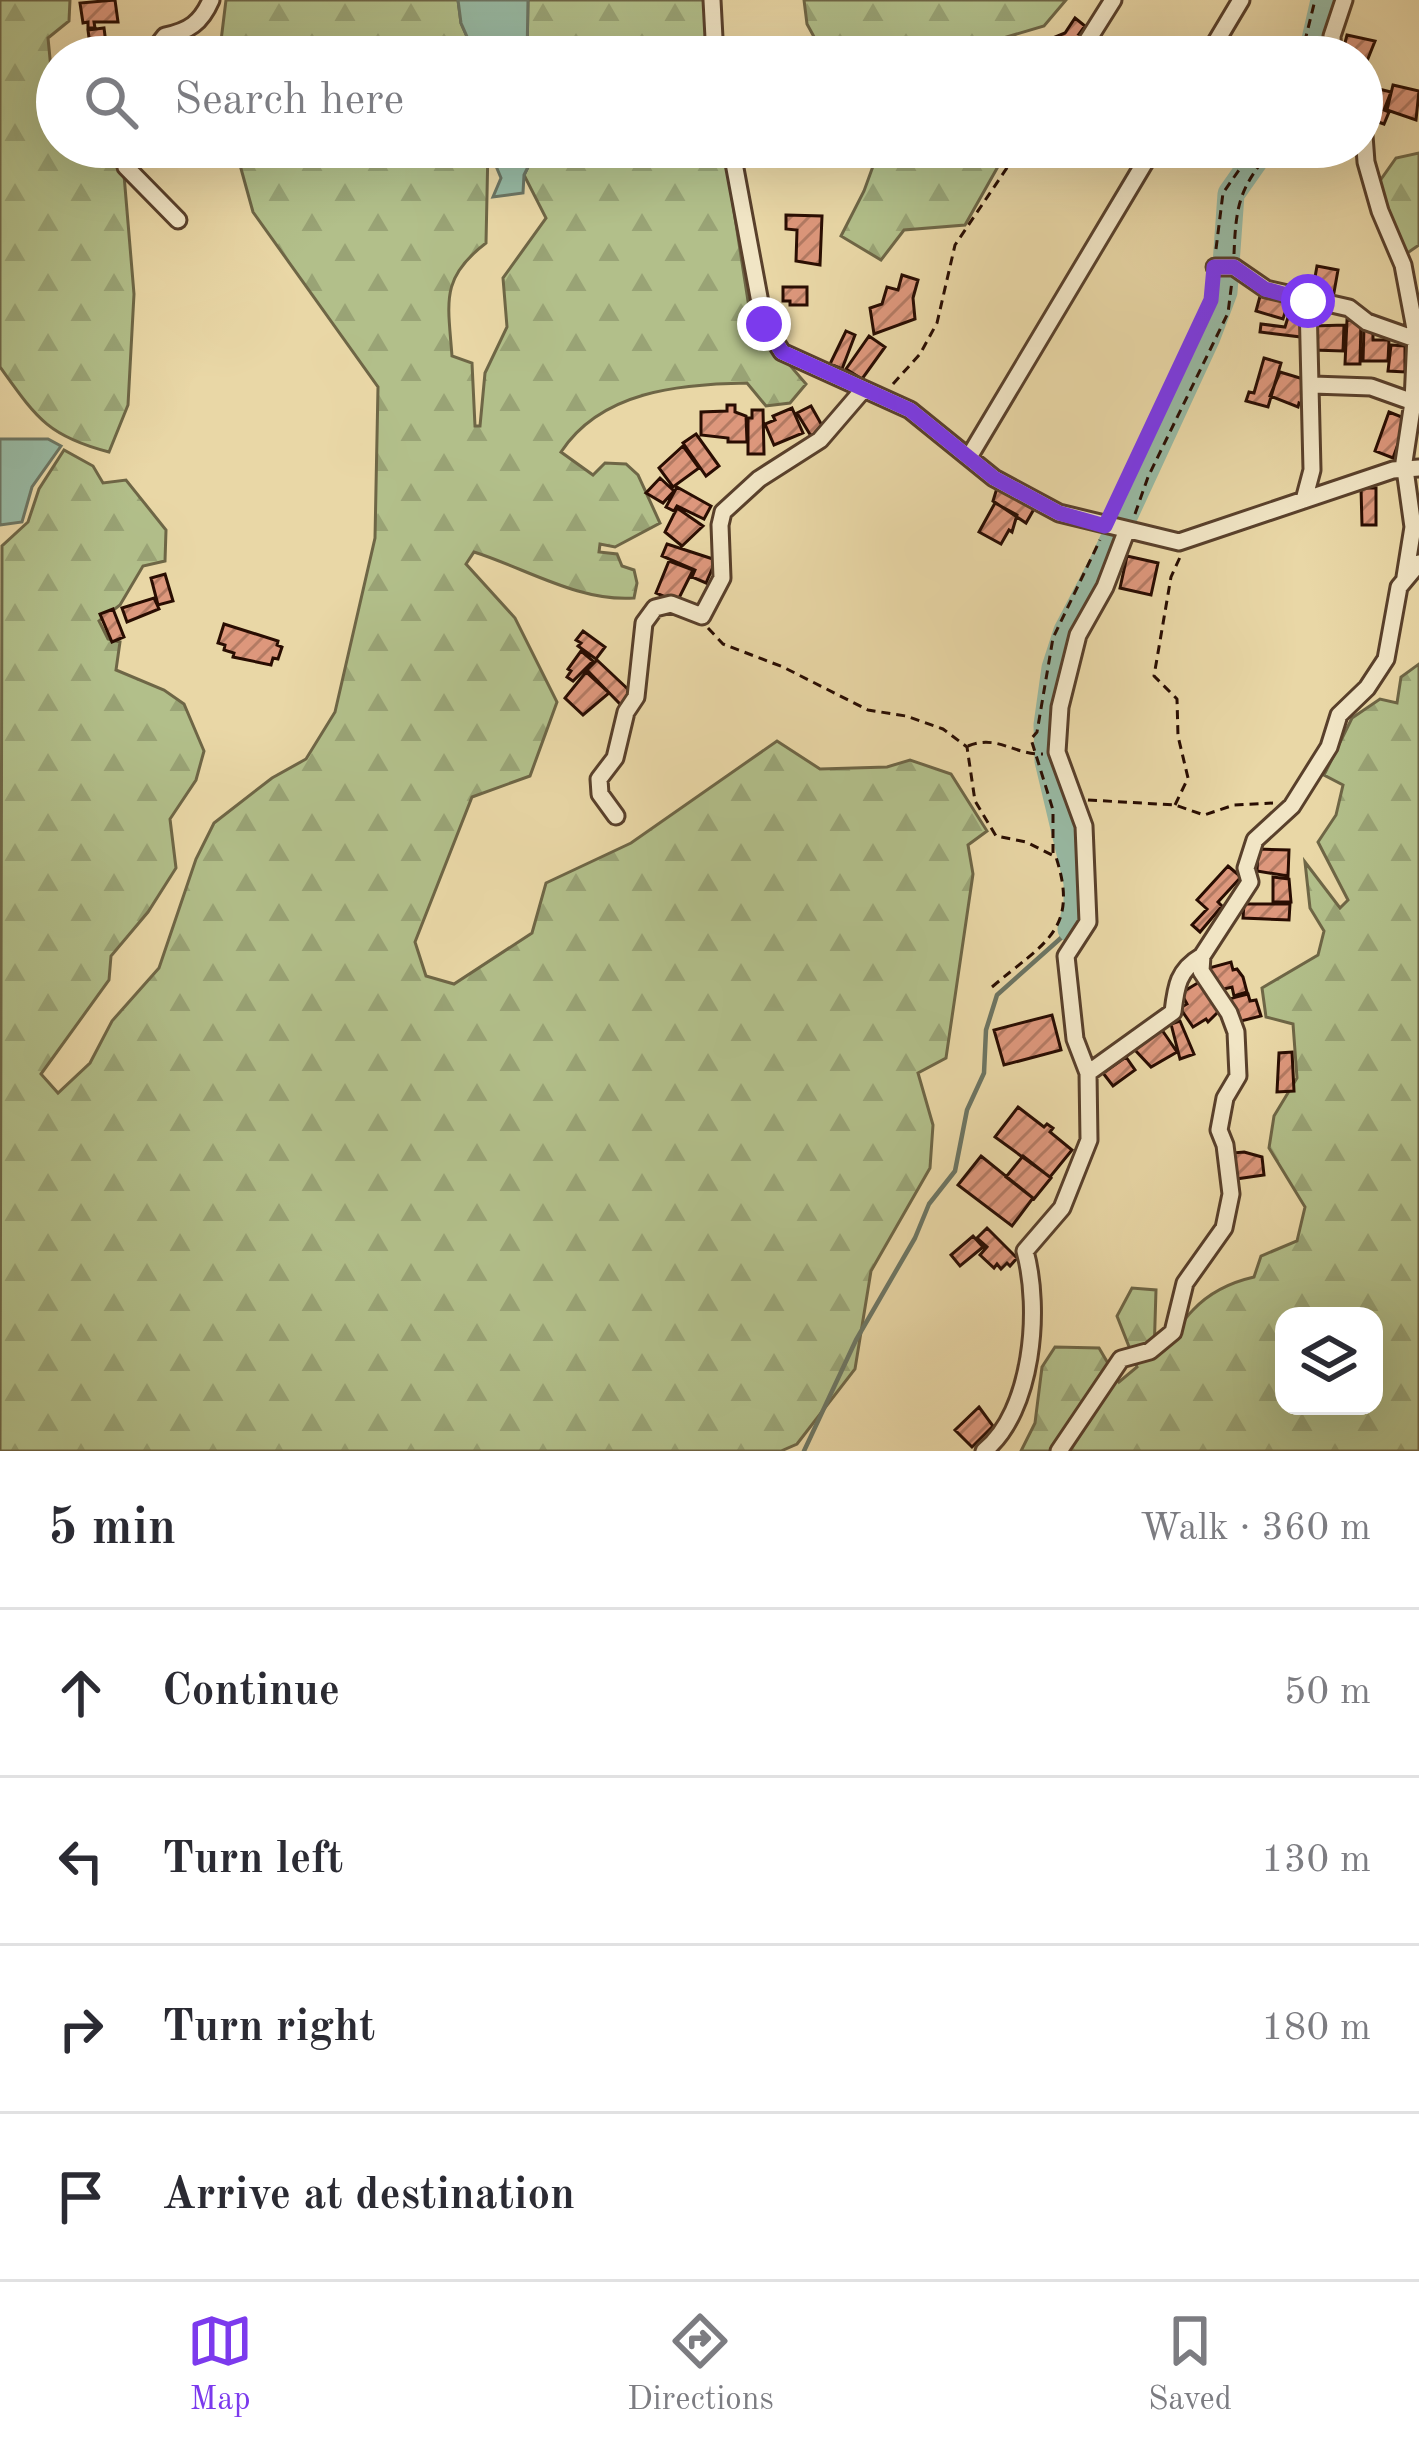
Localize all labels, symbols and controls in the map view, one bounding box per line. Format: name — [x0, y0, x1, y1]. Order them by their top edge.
search box — [36, 36, 1383, 168]
icon: search — [78, 69, 144, 135]
text: Search here — [174, 79, 404, 124]
route start — [1281, 274, 1335, 328]
route end — [737, 297, 791, 351]
map controls — [1275, 1307, 1383, 1415]
button: layers — [1275, 1307, 1383, 1415]
text: 5 min — [48, 1504, 176, 1555]
text: Walk · 360 m — [1140, 1509, 1371, 1548]
icon: ahead — [48, 1660, 114, 1726]
text: Continue — [162, 1670, 340, 1715]
text: 50 m — [1284, 1673, 1371, 1712]
icon: left — [48, 1828, 114, 1894]
text: Turn left — [162, 1838, 343, 1883]
text: 130 m — [1261, 1841, 1371, 1880]
icon: right — [48, 1996, 114, 2062]
text: Turn right — [162, 2006, 375, 2051]
text: 180 m — [1261, 2009, 1371, 2048]
icon: arrive — [48, 2164, 114, 2230]
text: Arrive at destination — [162, 2174, 575, 2219]
tab: Map — [187, 2308, 253, 2421]
tab: Directions — [627, 2308, 774, 2421]
tab: Saved — [1148, 2308, 1232, 2421]

